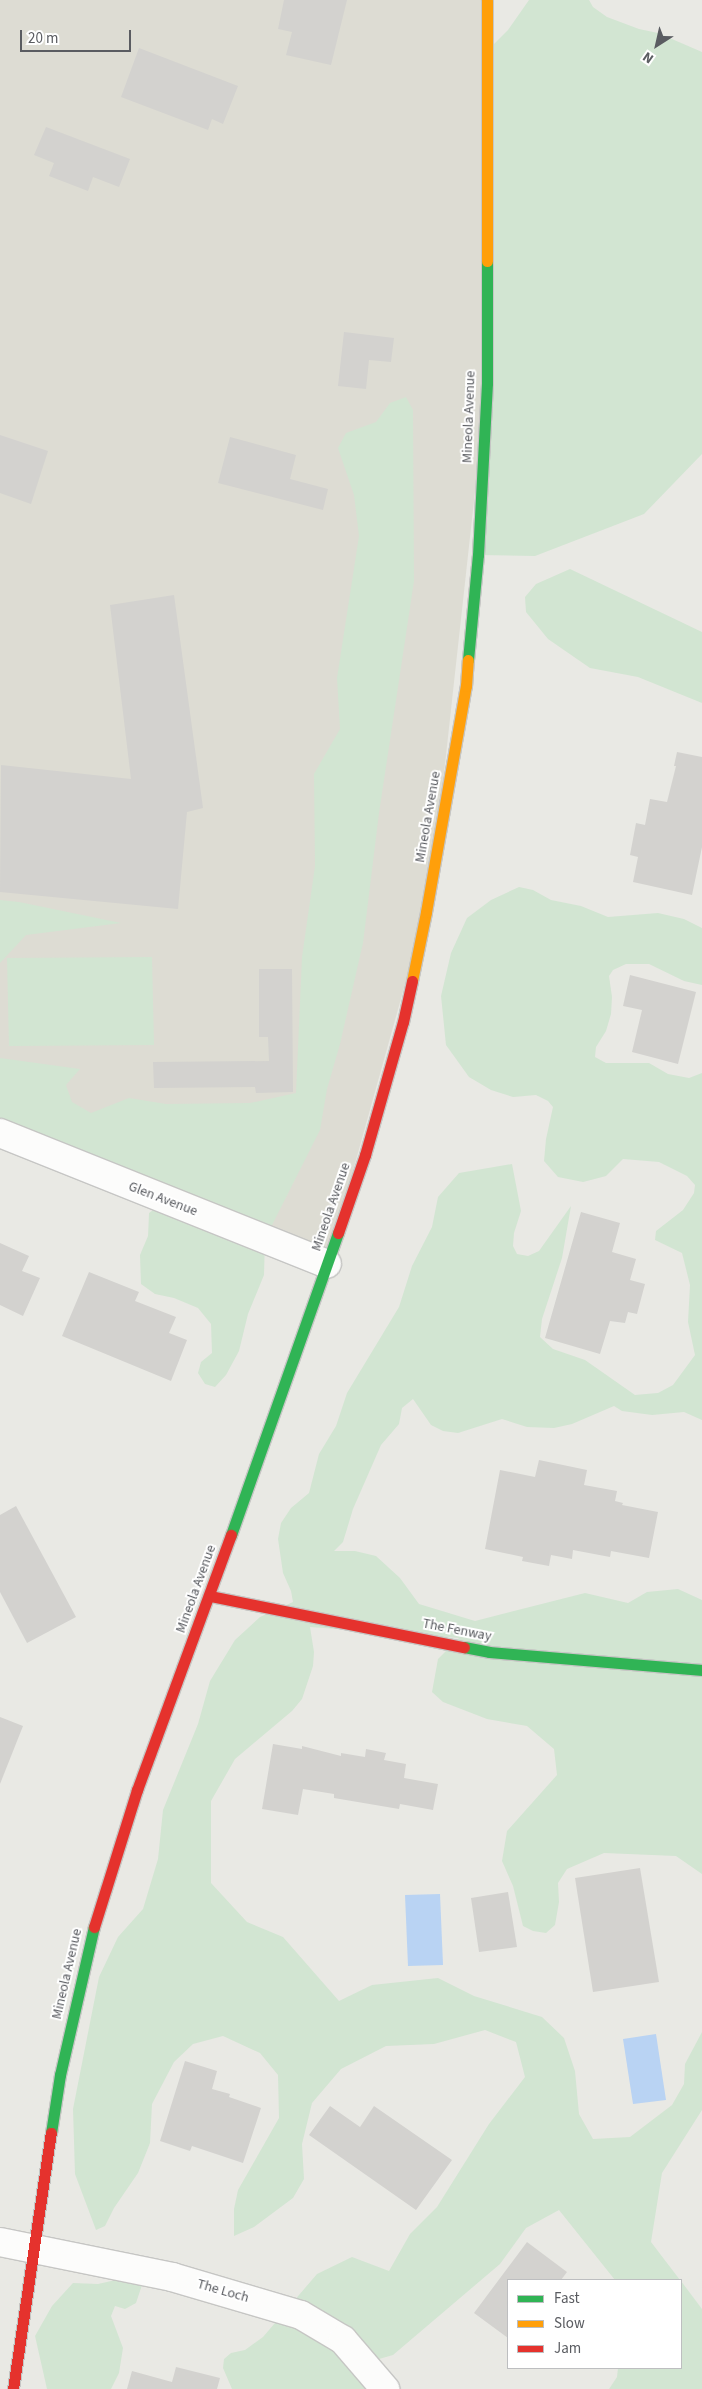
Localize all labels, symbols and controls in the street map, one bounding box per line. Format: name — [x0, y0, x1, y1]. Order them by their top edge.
scale bar — [22, 20, 134, 52]
north arrow — [632, 20, 682, 70]
text: 20 m — [28, 28, 58, 49]
text: N — [639, 46, 658, 68]
street label: Mineola Avenue — [459, 371, 479, 463]
street label: Mineola Avenue — [412, 770, 444, 864]
street label: Mineola Avenue — [308, 1161, 354, 1253]
street label: Glen Avenue — [126, 1178, 200, 1220]
street label: Mineola Avenue — [172, 1543, 220, 1635]
street label: The Fenway — [421, 1615, 493, 1645]
street label: Mineola Avenue — [48, 1927, 86, 2021]
street label: The Loch — [195, 2276, 251, 2306]
legend — [507, 2279, 682, 2369]
text: Fast — [554, 2288, 580, 2309]
text: Slow — [554, 2313, 585, 2334]
text: Jam — [554, 2338, 581, 2359]

